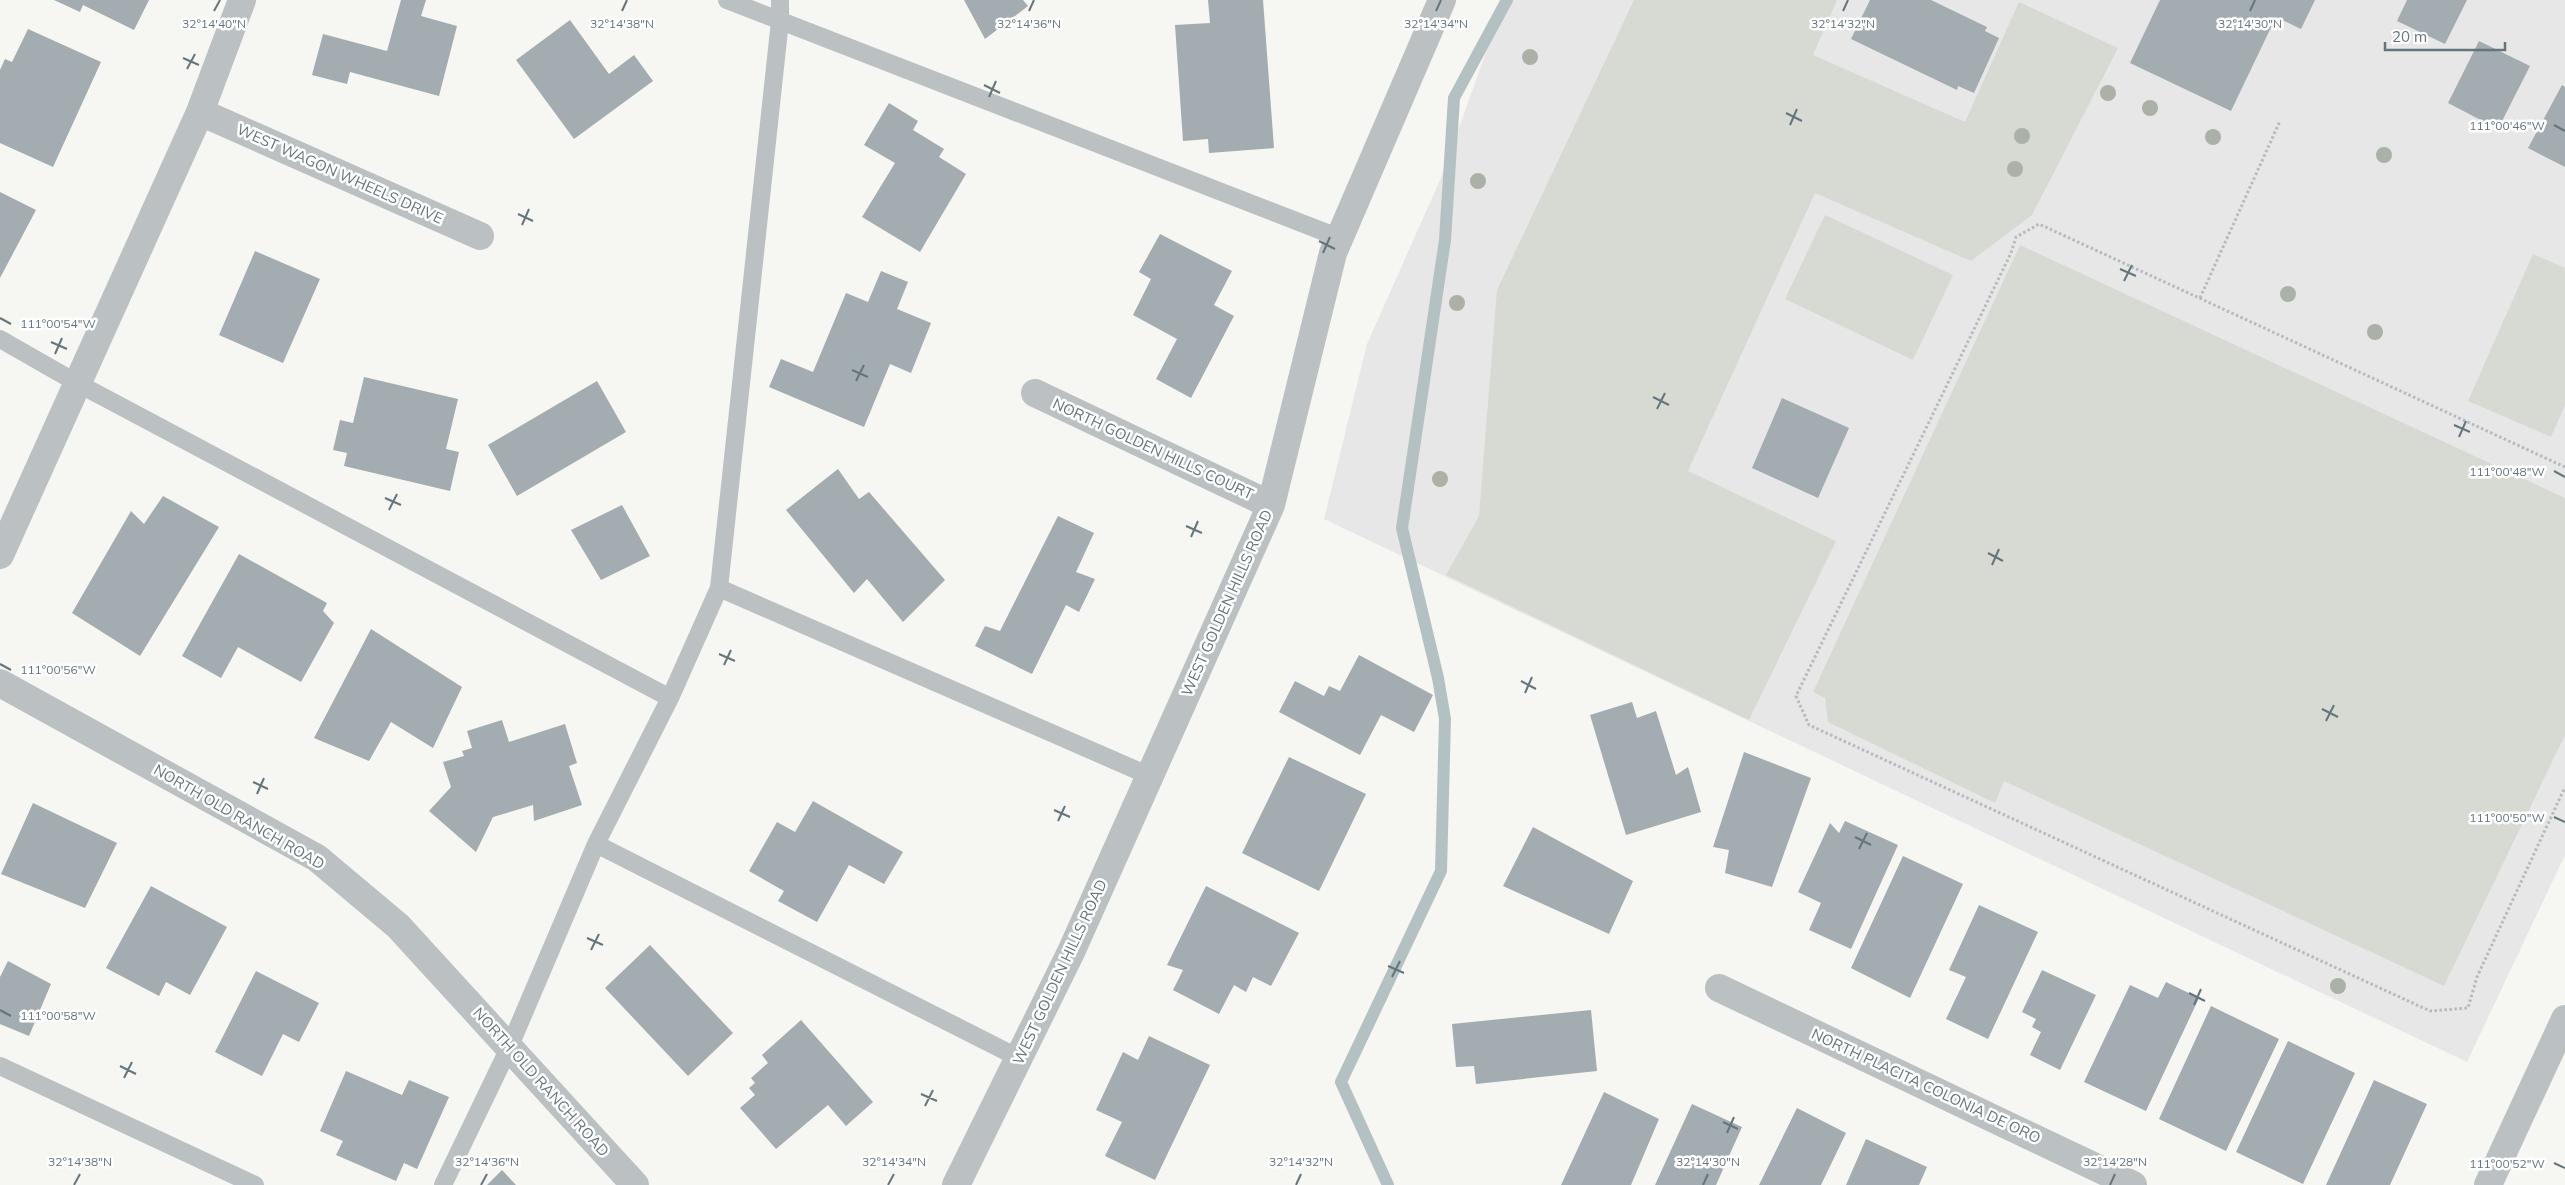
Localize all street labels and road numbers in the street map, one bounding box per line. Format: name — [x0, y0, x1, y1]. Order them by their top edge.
street label: WEST WAGON WHEELS DRIVE — [234, 119, 446, 228]
street label: NORTH GOLDEN HILLS COURT — [1050, 394, 1257, 504]
street label: WEST GOLDEN HILLS ROAD — [1177, 507, 1276, 699]
street label: NORTH OLD RANCH ROAD — [150, 760, 328, 873]
street label: WEST GOLDEN HILLS ROAD — [1008, 876, 1111, 1067]
street label: NORTH OLD RANCH ROAD — [469, 1003, 613, 1160]
street label: NORTH PLACITA COLONIA DE ORO — [1808, 1024, 2044, 1147]

